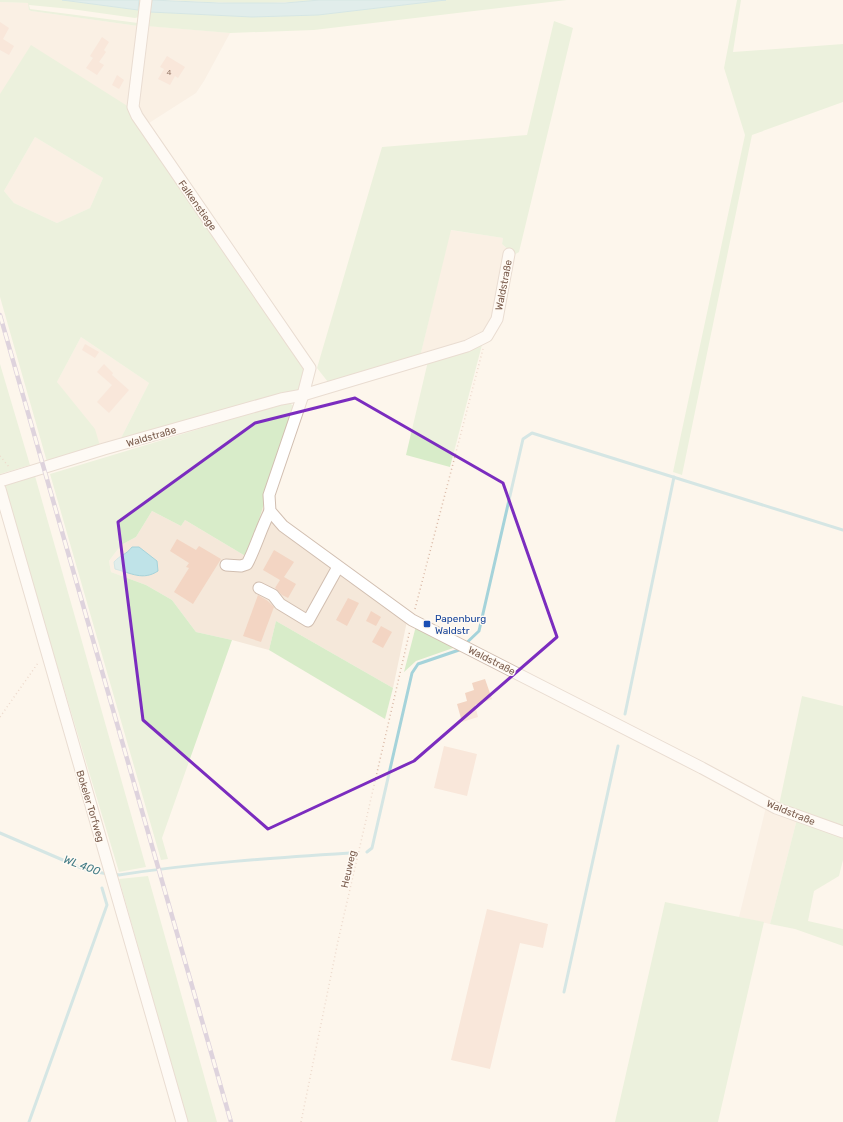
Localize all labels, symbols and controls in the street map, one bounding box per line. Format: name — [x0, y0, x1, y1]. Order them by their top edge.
house number: 4 — [167, 68, 172, 77]
street label: Falkenstiege — [175, 178, 219, 233]
street label: Waldstraße — [493, 258, 515, 312]
street label: Waldstraße — [125, 424, 178, 450]
place label: Papenburg Waldstr — [435, 613, 486, 637]
marker: Papenburg Waldstr — [422, 619, 432, 629]
street label: Waldstraße — [466, 644, 518, 678]
street label: Bokeler Torfweg — [73, 769, 107, 844]
street label: Waldstraße — [765, 798, 817, 828]
street label: Heuweg — [339, 849, 359, 889]
water label: WL 400 — [62, 853, 102, 878]

